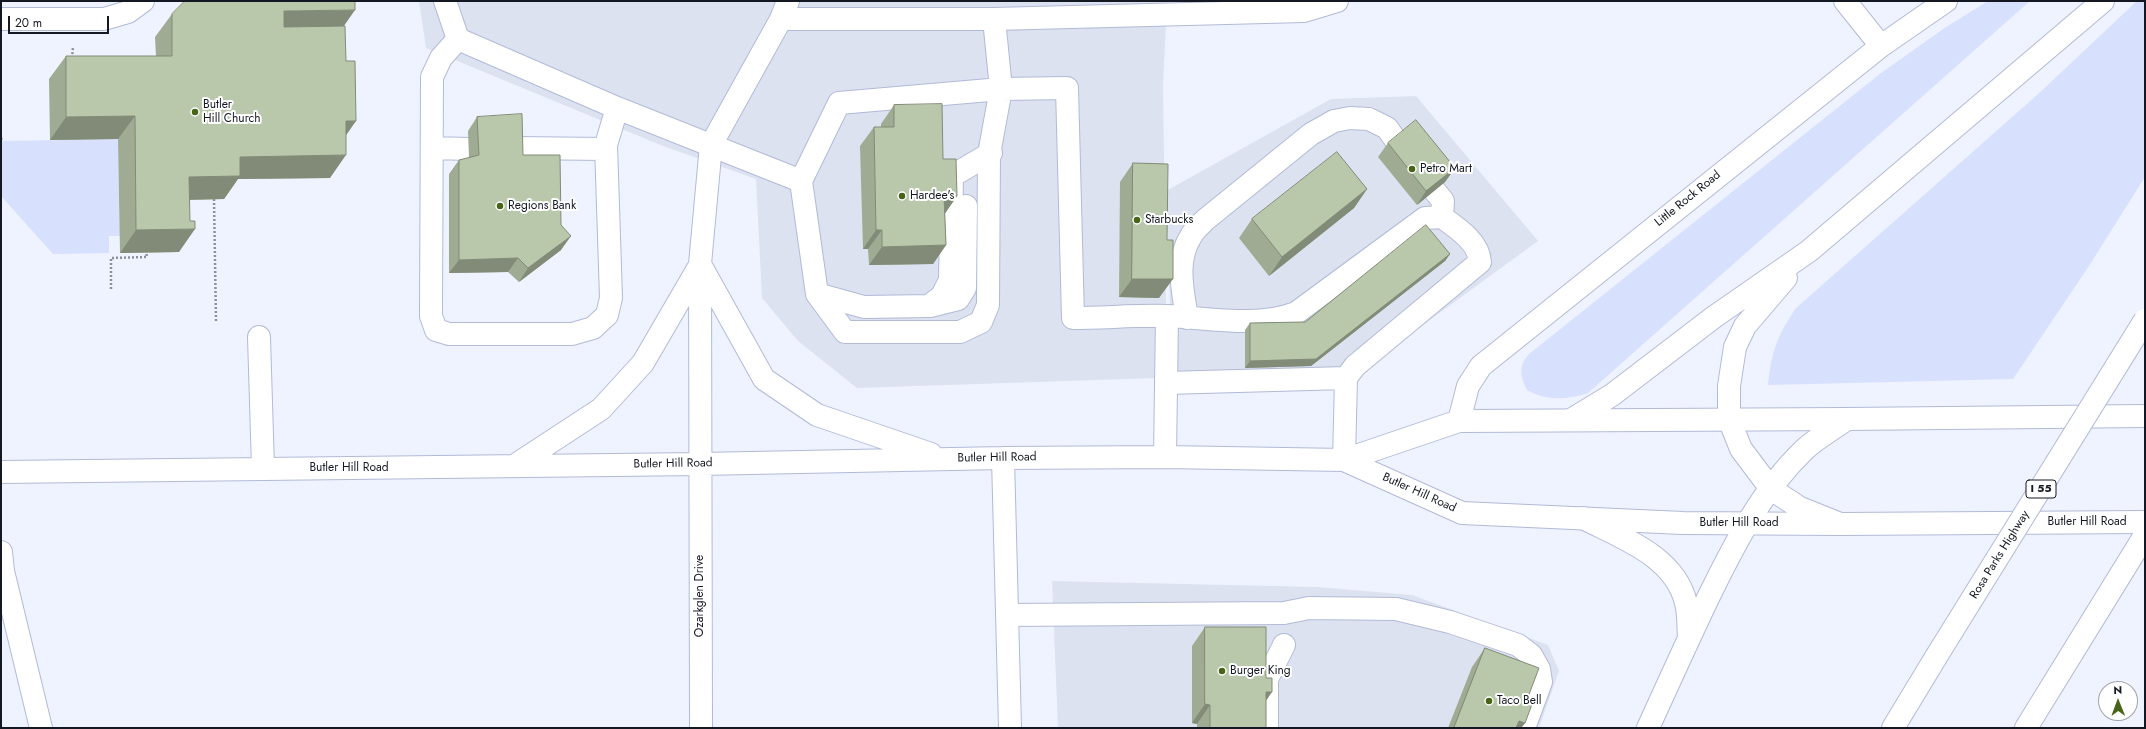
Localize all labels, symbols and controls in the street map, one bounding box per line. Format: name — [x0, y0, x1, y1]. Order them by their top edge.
scale bar — [10, 8, 111, 34]
text: 20 m — [15, 14, 42, 32]
place label: Butler Hill Church — [203, 98, 261, 126]
marker: Butler Hill Church — [190, 107, 200, 117]
place label: Petro Mart — [1420, 162, 1472, 176]
marker: Petro Mart — [1407, 164, 1417, 174]
street label: Little Rock Road — [1652, 168, 1724, 230]
place label: Hardee's — [910, 189, 954, 203]
marker: Hardee's — [897, 191, 907, 201]
place label: Regions Bank — [508, 199, 576, 213]
marker: Regions Bank — [495, 201, 505, 211]
place label: Starbucks — [1145, 213, 1193, 227]
marker: Starbucks — [1132, 215, 1142, 225]
street label: Butler Hill Road — [957, 450, 1037, 466]
street label: Butler Hill Road — [633, 456, 713, 472]
street label: Butler Hill Road — [309, 461, 389, 475]
street label: Butler Hill Road — [1380, 470, 1458, 516]
road number: I 55 — [2026, 480, 2056, 498]
street label: Rosa Parks Highway — [1967, 508, 2033, 602]
street label: Butler Hill Road — [2047, 515, 2127, 529]
street label: Butler Hill Road — [1699, 516, 1779, 530]
street label: Ozarkglen Drive — [693, 555, 707, 637]
place label: Burger King — [1230, 664, 1291, 678]
marker: Burger King — [1217, 666, 1227, 676]
north arrow — [2098, 681, 2138, 721]
text: N — [2113, 682, 2122, 698]
place label: Taco Bell — [1497, 694, 1541, 708]
marker: Taco Bell — [1484, 696, 1494, 706]

